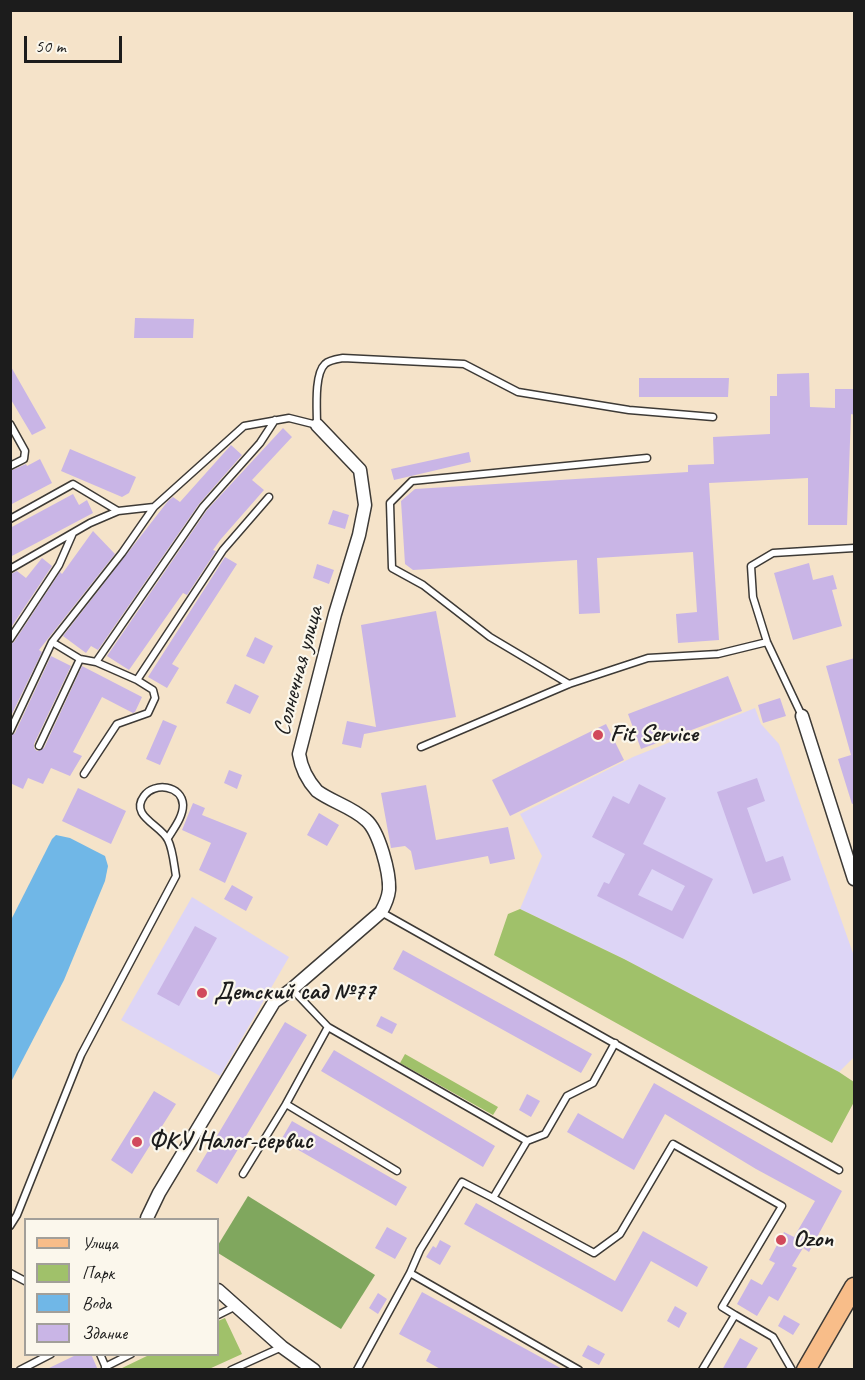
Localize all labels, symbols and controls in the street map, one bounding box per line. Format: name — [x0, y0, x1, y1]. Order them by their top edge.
scale bar — [27, 24, 124, 62]
text: 50 m — [35, 35, 66, 57]
street label: Солнечная улица — [268, 603, 330, 739]
place label: Fit Service — [610, 721, 698, 749]
marker: Fit Service — [591, 728, 605, 742]
place label: Детский сад №77 — [214, 979, 375, 1007]
marker: Детский сад №77 — [195, 986, 209, 1000]
place label: ФКУ Налог-сервис — [149, 1128, 312, 1156]
marker: ФКУ Налог-сервис — [130, 1135, 144, 1149]
legend — [24, 1218, 219, 1356]
place label: Ozon — [793, 1226, 833, 1254]
text: Улица — [82, 1232, 118, 1254]
marker: Ozon — [774, 1233, 788, 1247]
text: Парк — [82, 1262, 114, 1284]
text: Вода — [82, 1292, 111, 1314]
text: Здание — [82, 1322, 127, 1344]

